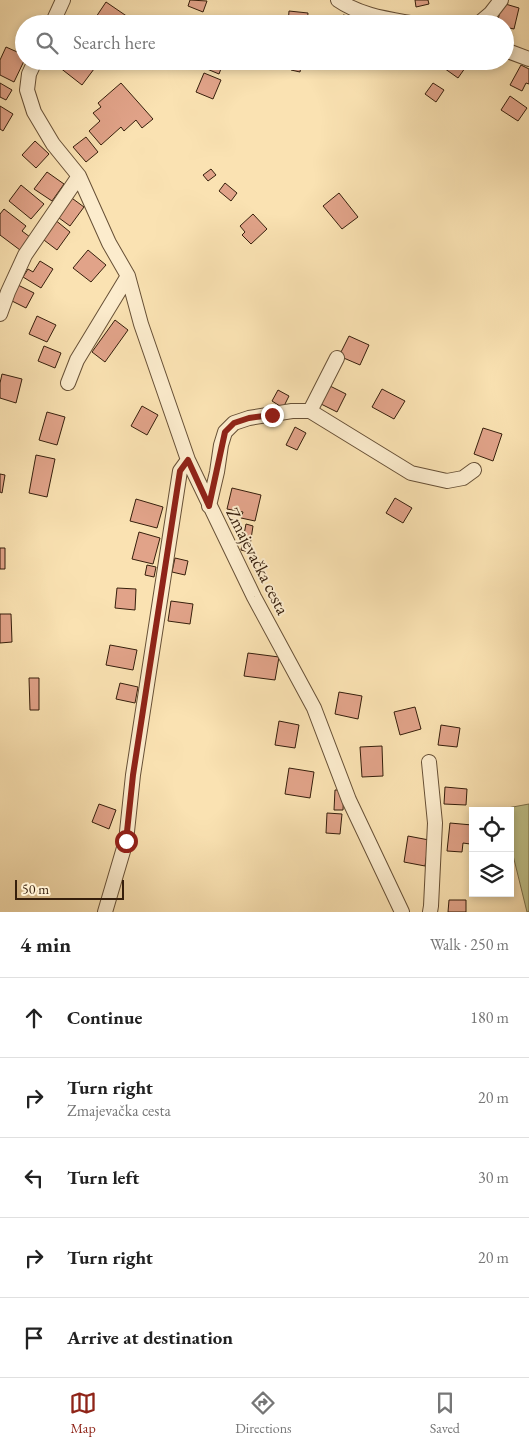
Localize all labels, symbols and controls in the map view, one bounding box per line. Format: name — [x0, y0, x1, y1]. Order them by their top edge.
search box — [15, 15, 514, 70]
icon: search — [33, 29, 61, 57]
text: Search here — [73, 30, 155, 55]
route end — [261, 404, 284, 427]
street label: Zmajevačka cesta — [221, 504, 295, 619]
map controls — [469, 807, 514, 897]
button: locate — [469, 807, 514, 852]
route start — [115, 830, 138, 853]
button: layers — [469, 852, 514, 897]
scale bar — [15, 877, 124, 900]
text: 50 m — [22, 880, 49, 898]
text: 4 min — [20, 931, 71, 958]
text: Walk · 250 m — [430, 934, 509, 955]
icon: ahead — [20, 1004, 48, 1032]
text: Continue — [67, 1005, 142, 1030]
text: 180 m — [470, 1007, 509, 1028]
text: Turn right — [67, 1075, 153, 1100]
icon: right — [20, 1084, 48, 1112]
text: 20 m — [478, 1087, 509, 1108]
text: Zmajevačka cesta — [67, 1100, 171, 1121]
icon: left — [20, 1164, 48, 1192]
text: Turn left — [67, 1165, 139, 1190]
text: 30 m — [478, 1167, 509, 1188]
icon: right — [20, 1244, 48, 1272]
text: Turn right — [67, 1245, 153, 1270]
text: 20 m — [478, 1247, 509, 1268]
icon: arrive — [20, 1324, 48, 1352]
text: Arrive at destination — [67, 1325, 233, 1350]
tab: Map — [69, 1389, 97, 1437]
tab: Directions — [235, 1389, 292, 1437]
tab: Saved — [430, 1389, 460, 1437]

